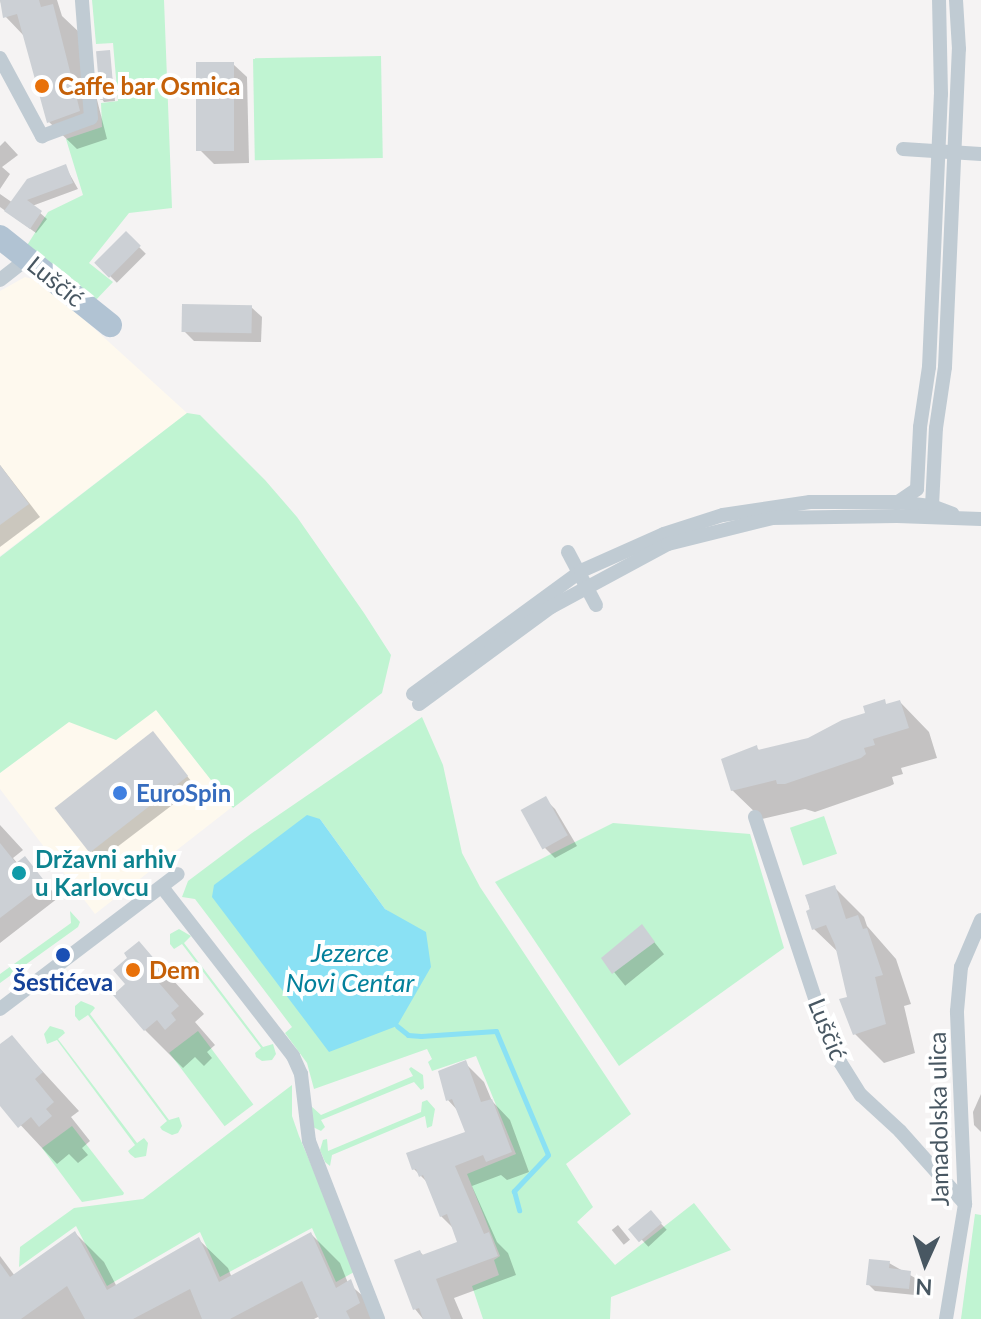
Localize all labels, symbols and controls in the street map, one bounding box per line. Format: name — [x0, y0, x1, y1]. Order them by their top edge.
place label: Caffe bar Osmica — [58, 72, 241, 100]
marker: Caffe bar Osmica — [33, 77, 51, 95]
street label: Luščić — [22, 250, 90, 312]
place label: EuroSpin — [136, 779, 231, 807]
marker: EuroSpin — [111, 784, 129, 802]
place label: Državni arhiv u Karlovcu — [35, 845, 176, 901]
marker: Državni arhiv u Karlovcu — [10, 864, 28, 882]
water label: Jezerce Novi Centar — [286, 937, 414, 998]
marker: Šestićeva — [54, 946, 72, 964]
place label: Dem — [149, 956, 200, 984]
marker: Dem — [124, 961, 142, 979]
place label: Šestićeva — [13, 968, 113, 996]
street label: Luščić — [803, 994, 853, 1064]
street label: Jamadolska ulica — [922, 1031, 954, 1207]
north arrow — [885, 1223, 965, 1303]
text: N — [915, 1274, 933, 1301]

